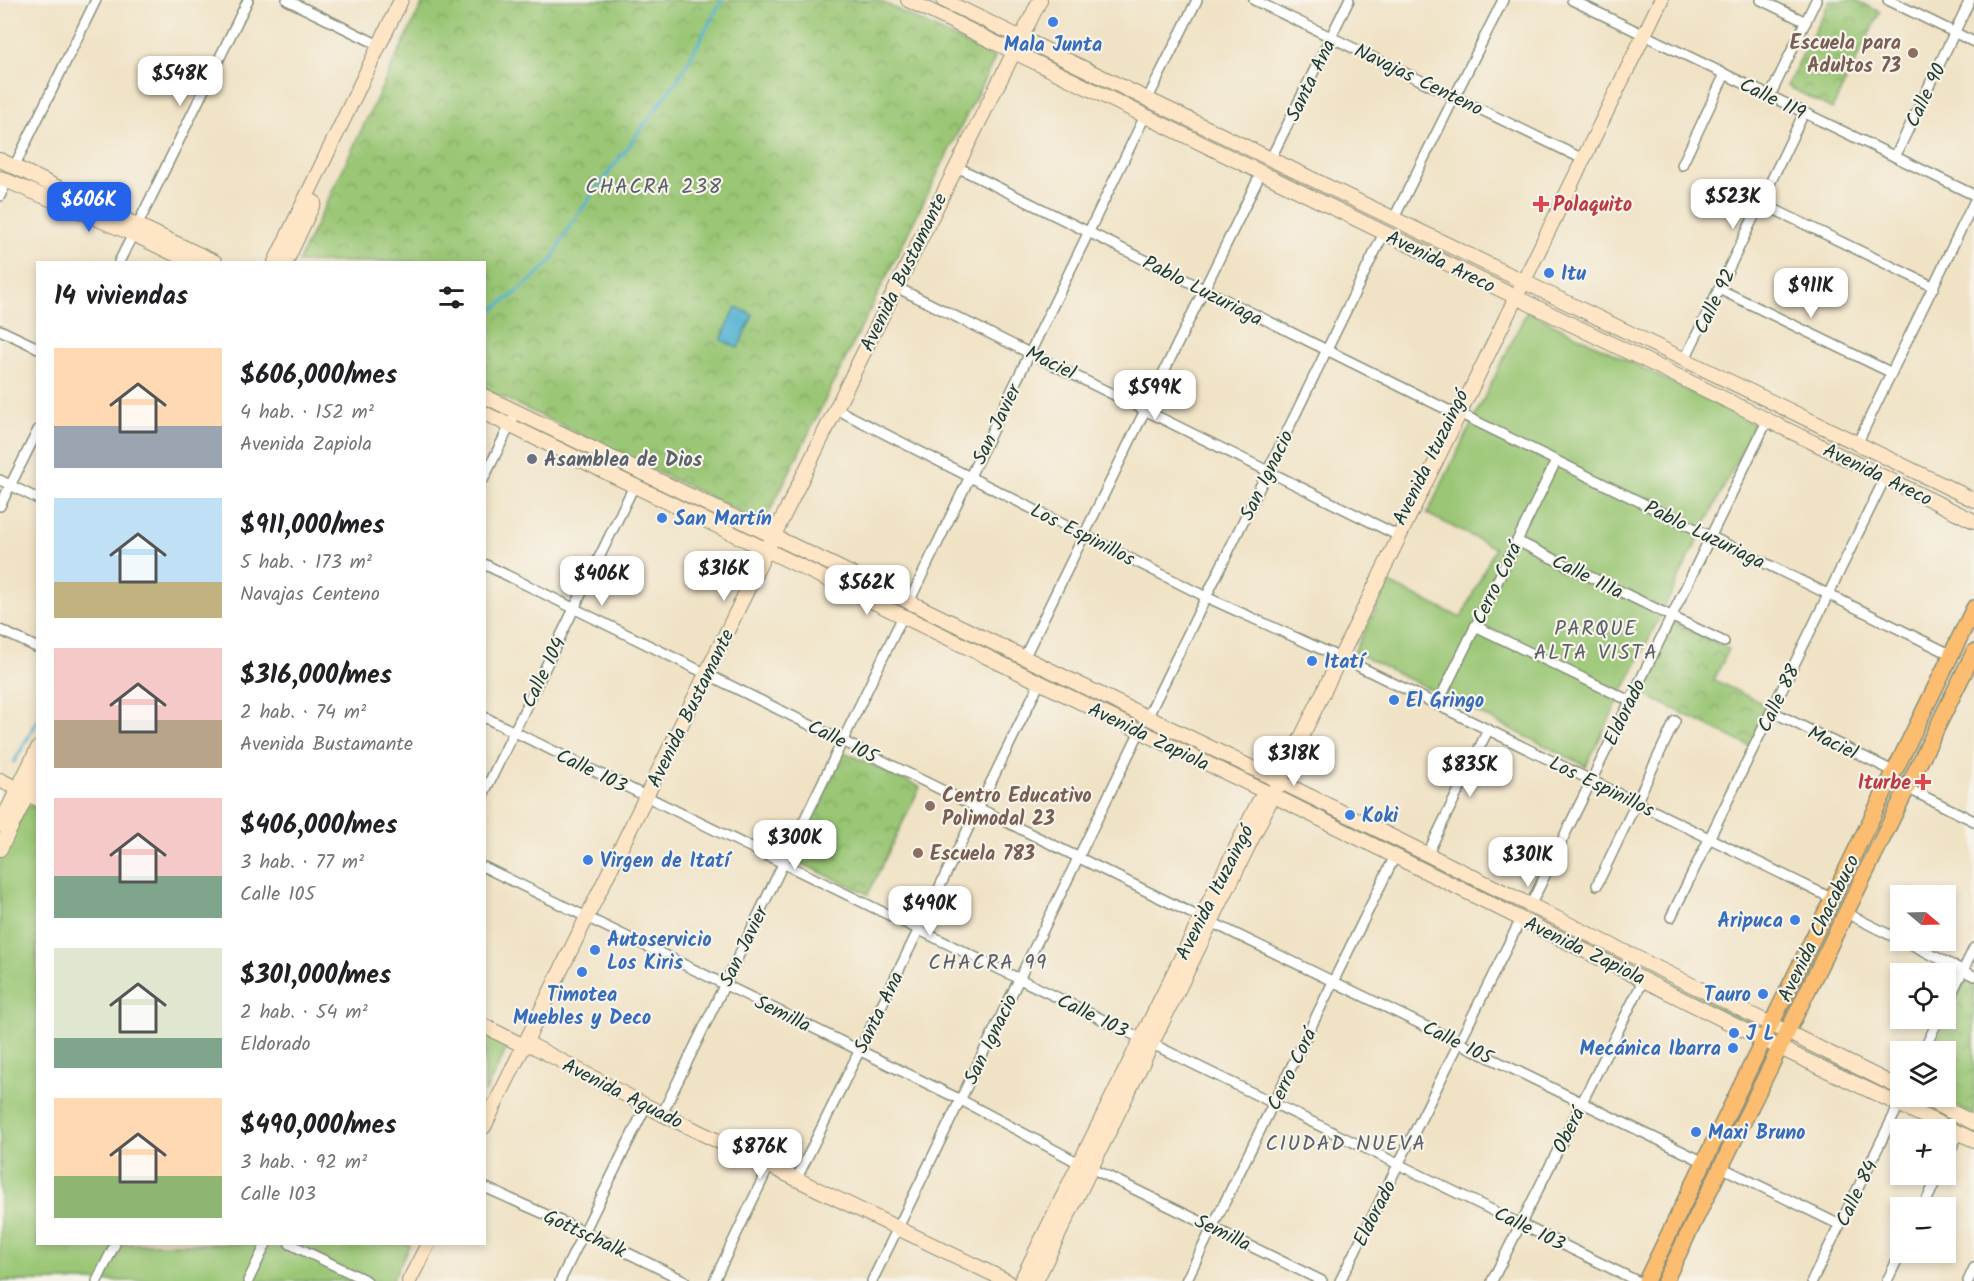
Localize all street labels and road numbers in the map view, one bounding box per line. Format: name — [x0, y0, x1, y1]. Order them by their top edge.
street label: Santa Ana — [1278, 34, 1345, 127]
street label: Navajas Centeno — [1348, 36, 1488, 126]
street label: Calle 90 — [1898, 58, 1956, 133]
street label: Calle 119 — [1733, 70, 1811, 130]
street label: Avenida Bustamante — [852, 188, 957, 358]
street label: Avenida Areco — [1380, 223, 1500, 303]
street label: Pablo Luzuriaga — [1136, 248, 1268, 336]
street label: Calle 92 — [1686, 264, 1745, 340]
street label: Maciel — [1019, 338, 1081, 390]
street label: San Javier — [965, 378, 1032, 471]
street label: Avenida Ituzaingó — [1385, 383, 1479, 531]
street label: San Ignacio — [1232, 425, 1303, 527]
street label: Avenida Areco — [1817, 436, 1937, 516]
street label: Pablo Luzuriaga — [1638, 493, 1770, 579]
street label: Los Espinillos — [1024, 496, 1141, 576]
street label: Cerro Corá — [1464, 536, 1532, 631]
street label: Calle 111a — [1546, 547, 1628, 609]
street label: Avenida Bustamante — [639, 624, 744, 794]
street label: Calle 104 — [514, 632, 576, 714]
street label: Calle 88 — [1750, 659, 1810, 738]
street label: Eldorado — [1596, 674, 1656, 752]
street label: Avenida Zapiola — [1082, 695, 1214, 781]
street label: Calle 105 — [801, 712, 884, 774]
street label: Maciel — [1801, 718, 1863, 770]
street label: Calle 103 — [550, 741, 632, 803]
street label: Los Espinillos — [1543, 748, 1660, 827]
street label: Avenida Ituzaingó — [1168, 819, 1264, 966]
street label: Avenida Chacabuco — [1770, 850, 1869, 1008]
street label: San Javier — [712, 900, 779, 993]
street label: Avenida Zapiola — [1518, 909, 1650, 995]
street label: Santa Ana — [846, 966, 913, 1059]
street label: Calle 103 — [1051, 986, 1133, 1048]
street label: Semilla — [748, 987, 816, 1042]
street label: San Ignacio — [956, 989, 1027, 1091]
street label: Calle 105 — [1416, 1013, 1499, 1075]
street label: Cerro Corá — [1259, 1022, 1327, 1117]
street label: Avenida Aguado — [556, 1051, 688, 1139]
street label: Oberá — [1545, 1101, 1596, 1159]
street label: Calle 84 — [1828, 1155, 1888, 1233]
street label: Eldorado — [1345, 1175, 1406, 1253]
street label: Calle 103 — [1488, 1199, 1570, 1261]
street label: Gottschalk — [537, 1202, 632, 1268]
street label: Semilla — [1188, 1206, 1256, 1261]

